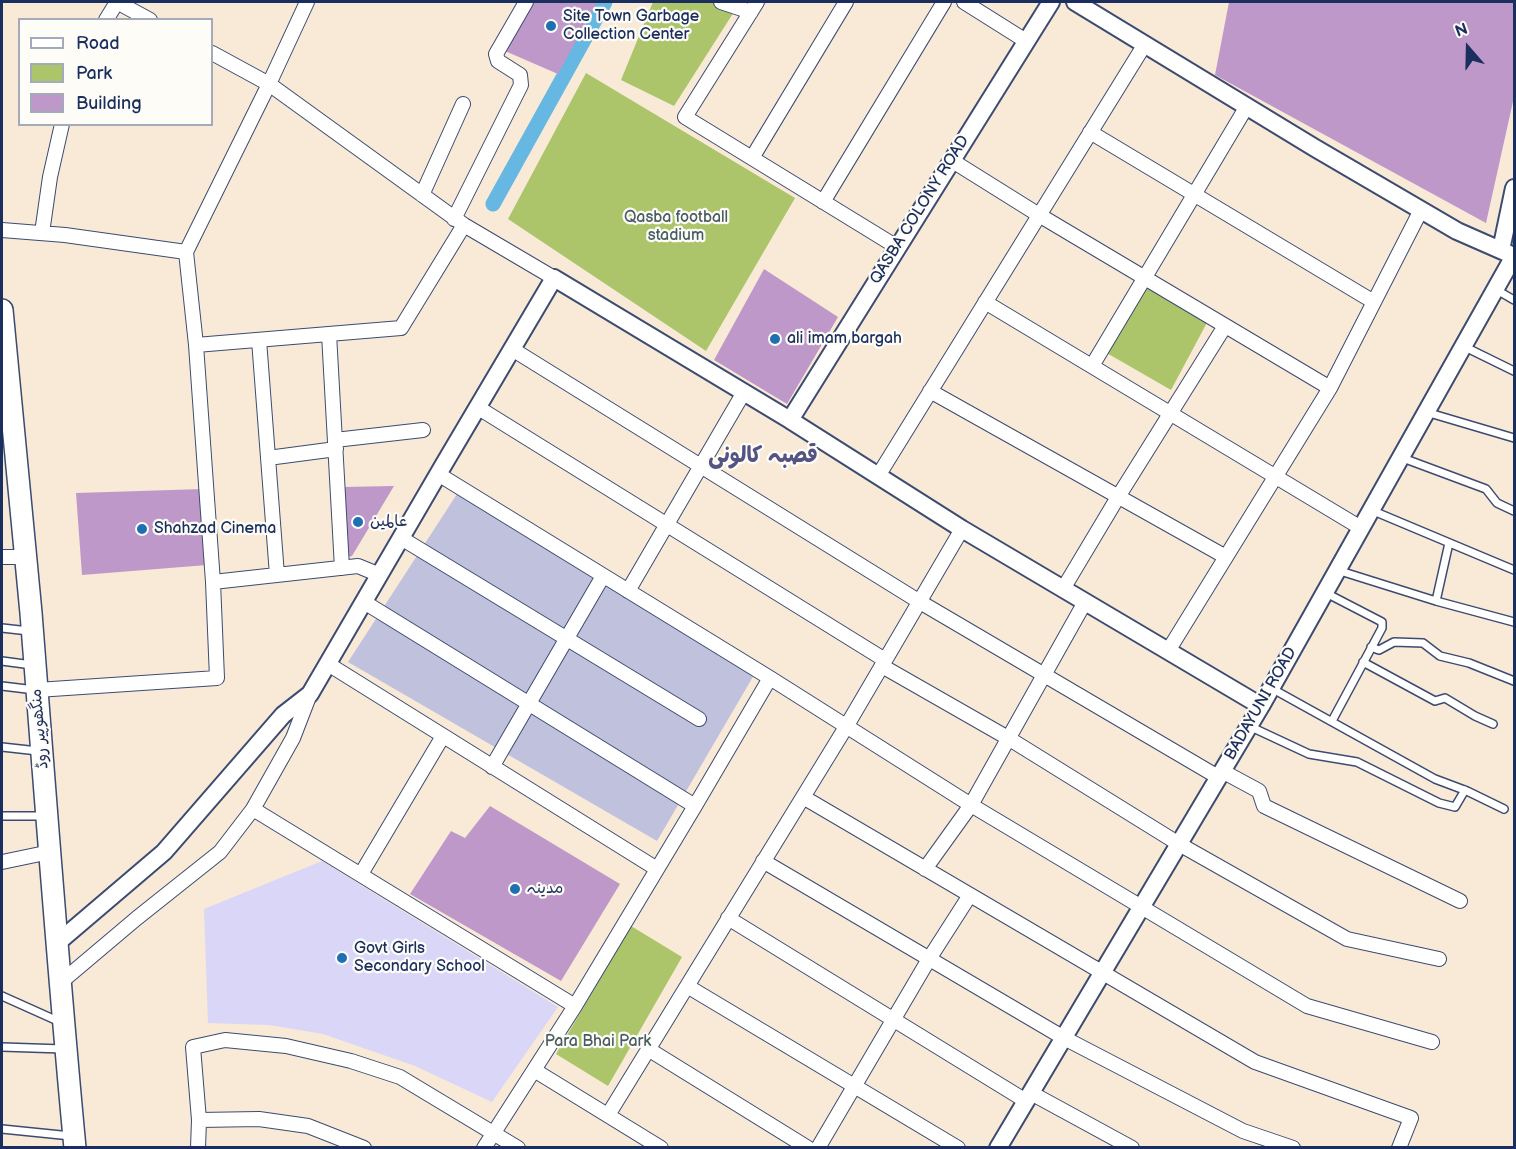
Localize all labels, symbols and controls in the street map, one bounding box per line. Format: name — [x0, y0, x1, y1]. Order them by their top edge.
place label: Site Town Garbage Collection Center — [563, 7, 699, 45]
legend — [18, 18, 213, 126]
north arrow — [1438, 18, 1498, 78]
marker: Site Town Garbage Collection Center — [544, 19, 558, 33]
text: N — [1453, 20, 1471, 42]
text: Road — [76, 33, 120, 54]
text: Park — [76, 63, 112, 84]
text: Building — [76, 93, 142, 114]
street label: QASBA COLONY ROAD — [866, 132, 974, 288]
park label: Qasba football stadium — [624, 208, 728, 246]
place label: ali imam bargah — [787, 329, 902, 349]
marker: ali imam bargah — [768, 332, 782, 346]
district label: قصبہ کالونی — [708, 443, 818, 469]
place label: عالمین — [370, 512, 407, 532]
marker: عالمین — [351, 515, 365, 529]
place label: Shahzad Cinema — [154, 519, 276, 539]
marker: Shahzad Cinema — [135, 522, 149, 536]
street label: BADAYUNI ROAD — [1221, 644, 1301, 764]
street label: منگھوپیر روڈ — [27, 688, 53, 770]
place label: مدینہ — [527, 879, 563, 899]
marker: مدینہ — [508, 882, 522, 896]
place label: Govt Girls Secondary School — [354, 939, 485, 977]
marker: Govt Girls Secondary School — [335, 951, 349, 965]
park label: Para Bhai Park — [545, 1032, 651, 1052]

